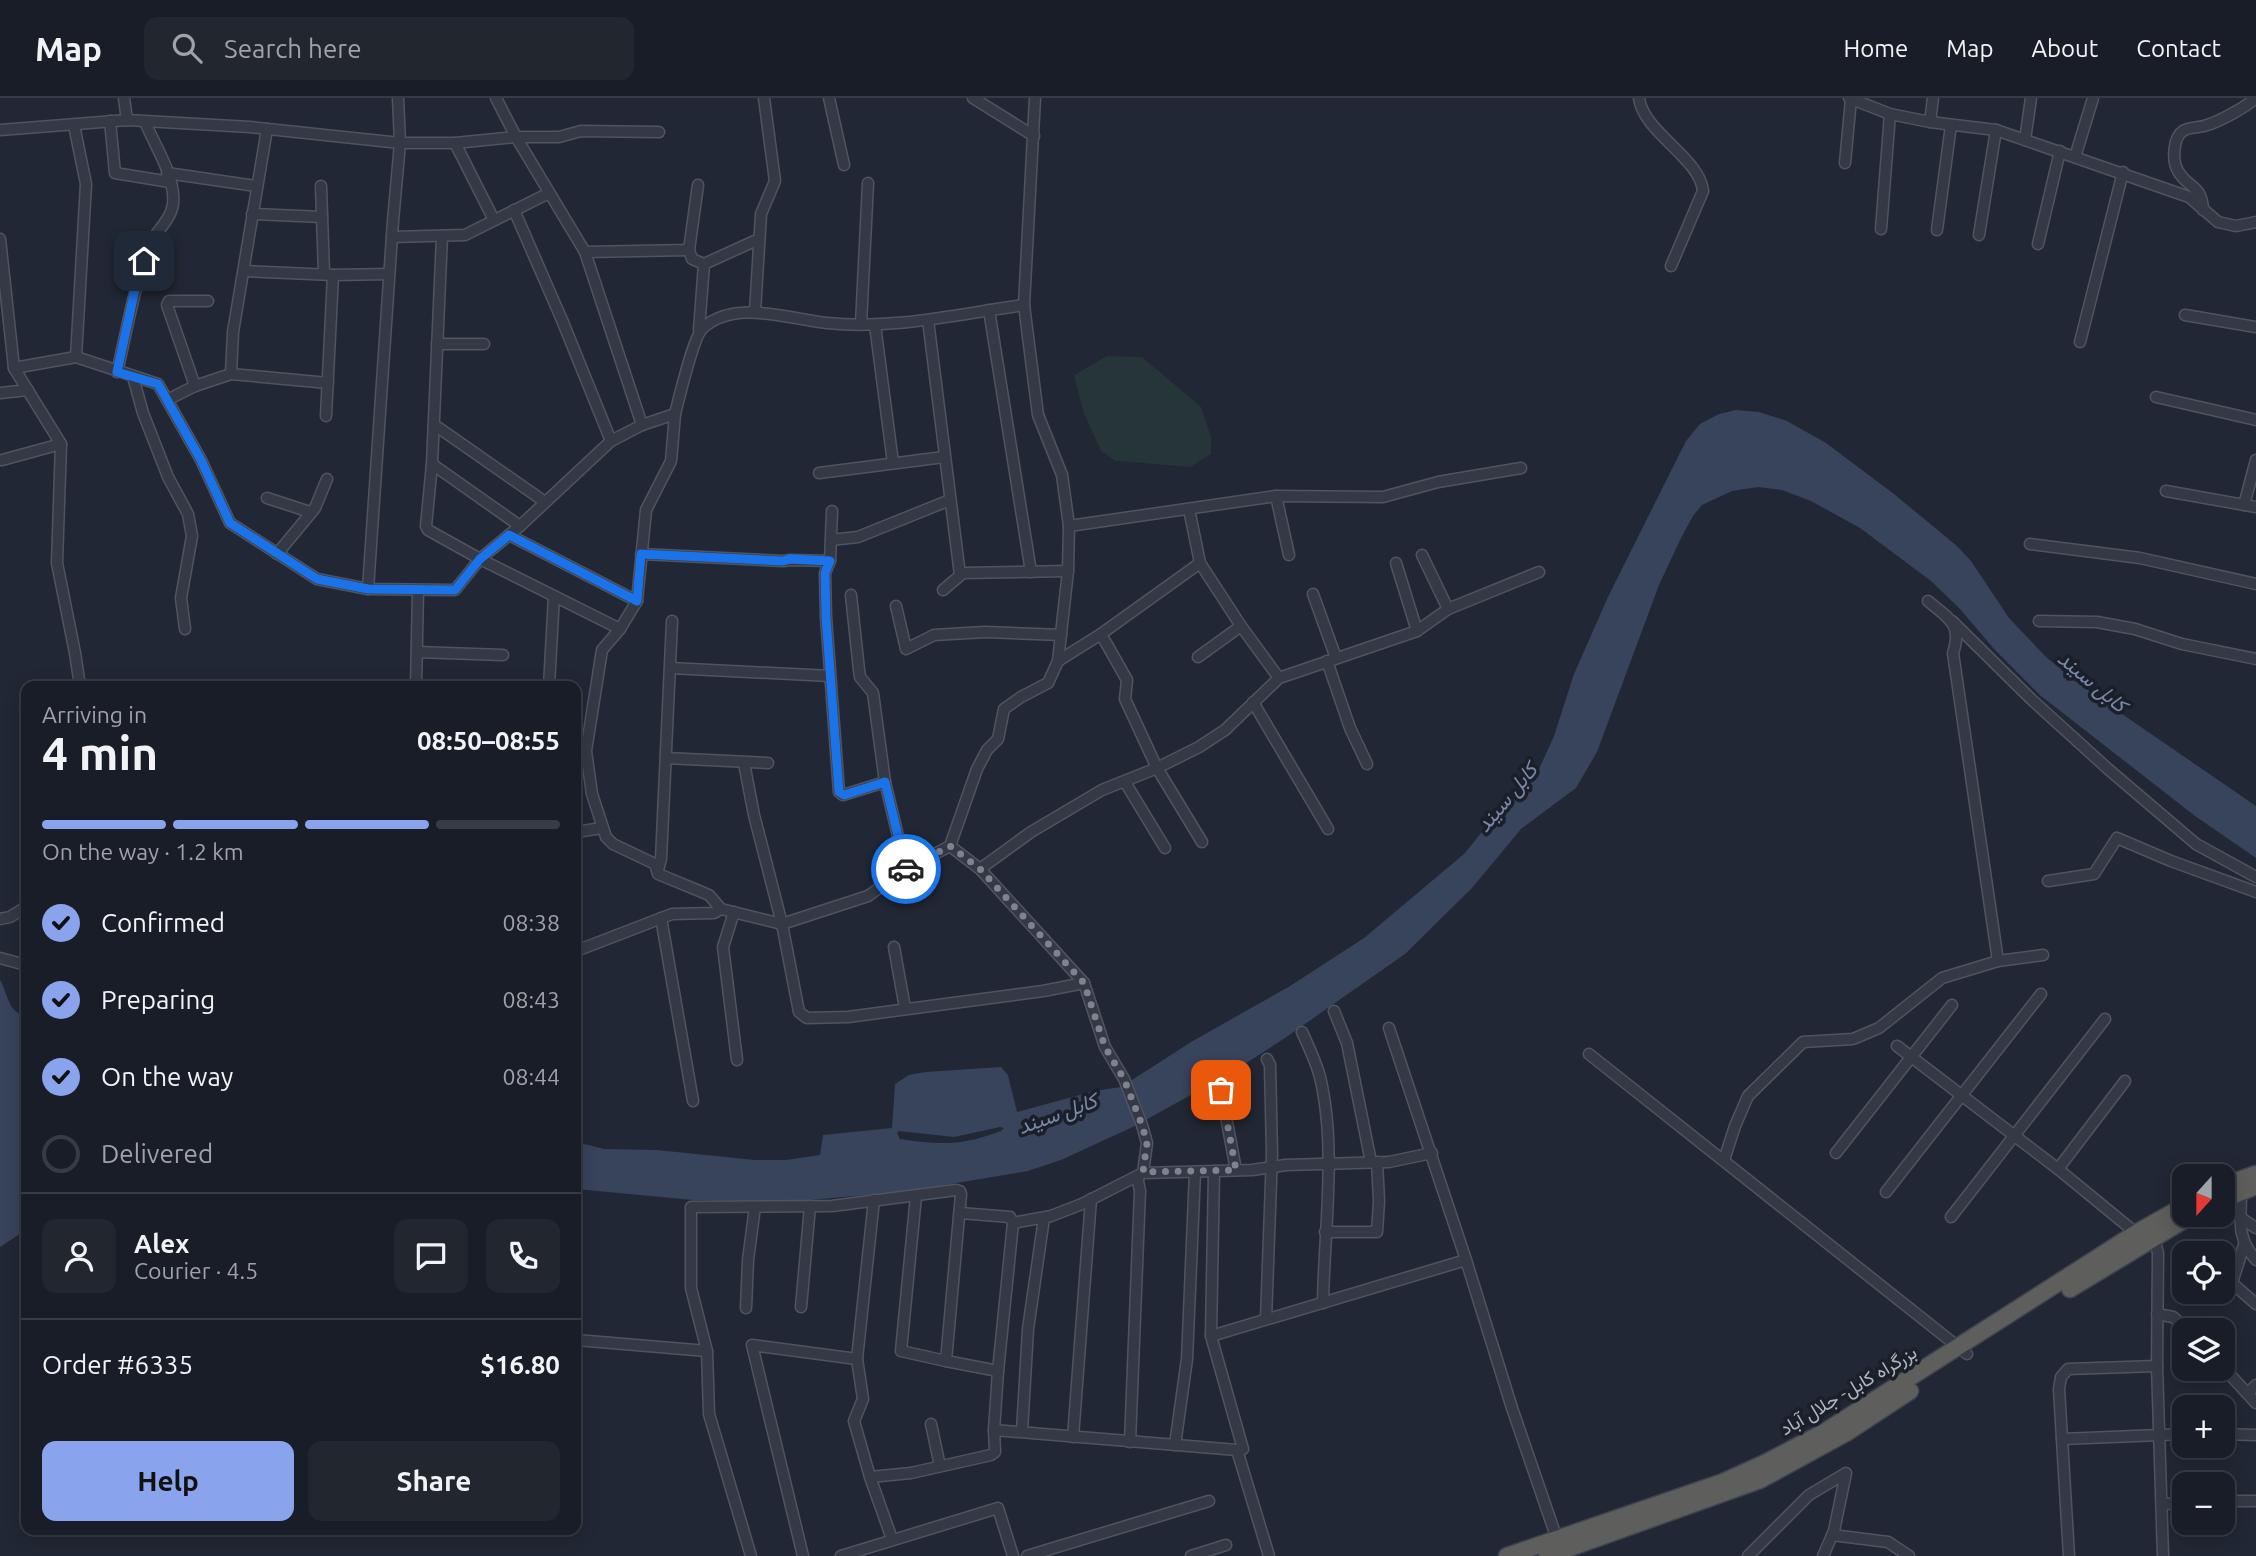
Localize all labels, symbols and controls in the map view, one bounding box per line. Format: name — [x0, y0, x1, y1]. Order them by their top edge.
search box — [144, 17, 634, 80]
icon: search — [168, 29, 206, 67]
text: Map — [35, 30, 102, 67]
text: Search here — [224, 34, 362, 63]
text: Home — [1843, 35, 1908, 62]
text: Map — [1946, 35, 1993, 62]
text: About — [2031, 35, 2098, 62]
text: Contact — [2136, 35, 2221, 62]
pin — [114, 231, 174, 291]
icon: home — [125, 242, 163, 280]
water label: کابل سيند — [2052, 645, 2135, 721]
text: Arriving in — [42, 702, 147, 727]
text: 08:50–08:55 — [417, 726, 560, 755]
text: 4 min — [42, 727, 158, 779]
water label: کابل سيند — [1470, 755, 1546, 838]
courier — [871, 834, 941, 904]
text: On the way · 1.2 km — [42, 839, 244, 864]
icon: car — [887, 850, 925, 888]
icon: check — [42, 904, 80, 942]
text: Confirmed — [101, 908, 225, 937]
text: 08:38 — [502, 910, 560, 935]
icon: check — [42, 981, 80, 1019]
text: Preparing — [101, 985, 215, 1014]
text: 08:43 — [502, 987, 560, 1012]
icon: check — [42, 1058, 80, 1096]
pin — [1191, 1060, 1251, 1120]
text: On the way — [101, 1062, 233, 1091]
text: 08:44 — [502, 1064, 560, 1089]
icon: bag — [1202, 1071, 1240, 1109]
water label: کابل سيند — [1014, 1086, 1104, 1140]
text: Delivered — [101, 1139, 213, 1168]
north arrow — [2172, 1164, 2235, 1227]
map controls — [2172, 1164, 2235, 1535]
button: person — [42, 1219, 116, 1293]
button: chat — [394, 1219, 468, 1293]
button: phone — [486, 1219, 560, 1293]
text: Alex — [134, 1229, 189, 1258]
button: locate — [2172, 1241, 2235, 1304]
text: Courier · 4.5 — [134, 1258, 258, 1283]
button: layers — [2172, 1318, 2235, 1381]
street label: بزرگراه کابل- جلال آباد — [1776, 1340, 1921, 1440]
text: Order #6335 — [42, 1350, 193, 1379]
text: $16.80 — [480, 1350, 560, 1379]
button: + — [2172, 1395, 2235, 1458]
button: Help — [42, 1441, 294, 1521]
button: Share — [308, 1441, 560, 1521]
button: − — [2172, 1472, 2235, 1535]

